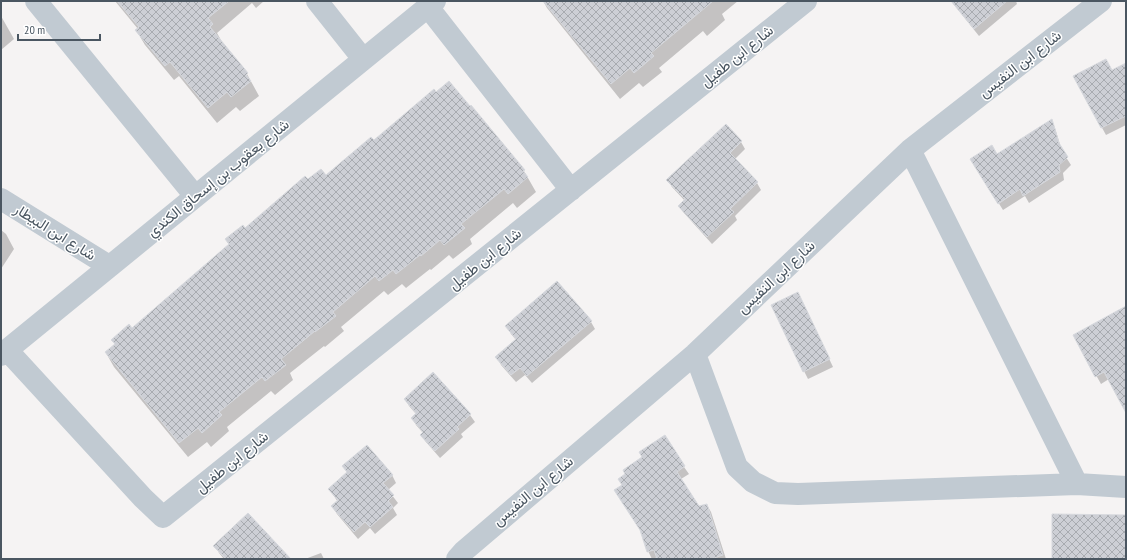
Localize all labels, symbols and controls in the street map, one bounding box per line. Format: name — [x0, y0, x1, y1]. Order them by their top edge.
scale bar — [18, 16, 100, 42]
street label: شارع ابن طفيل — [696, 20, 778, 92]
text: 20 m — [24, 22, 45, 37]
street label: شارع ابن النفيس — [975, 25, 1066, 103]
street label: شارع يعقوب بن إسحاق الكندي — [143, 114, 295, 244]
street label: شارع ابن البيطار — [9, 198, 100, 266]
street label: شارع ابن طفيل — [444, 223, 526, 295]
street label: شارع ابن النفيس — [733, 236, 820, 319]
street label: شارع ابن طفيل — [191, 426, 273, 498]
street label: شارع ابن النفيس — [488, 451, 578, 531]

